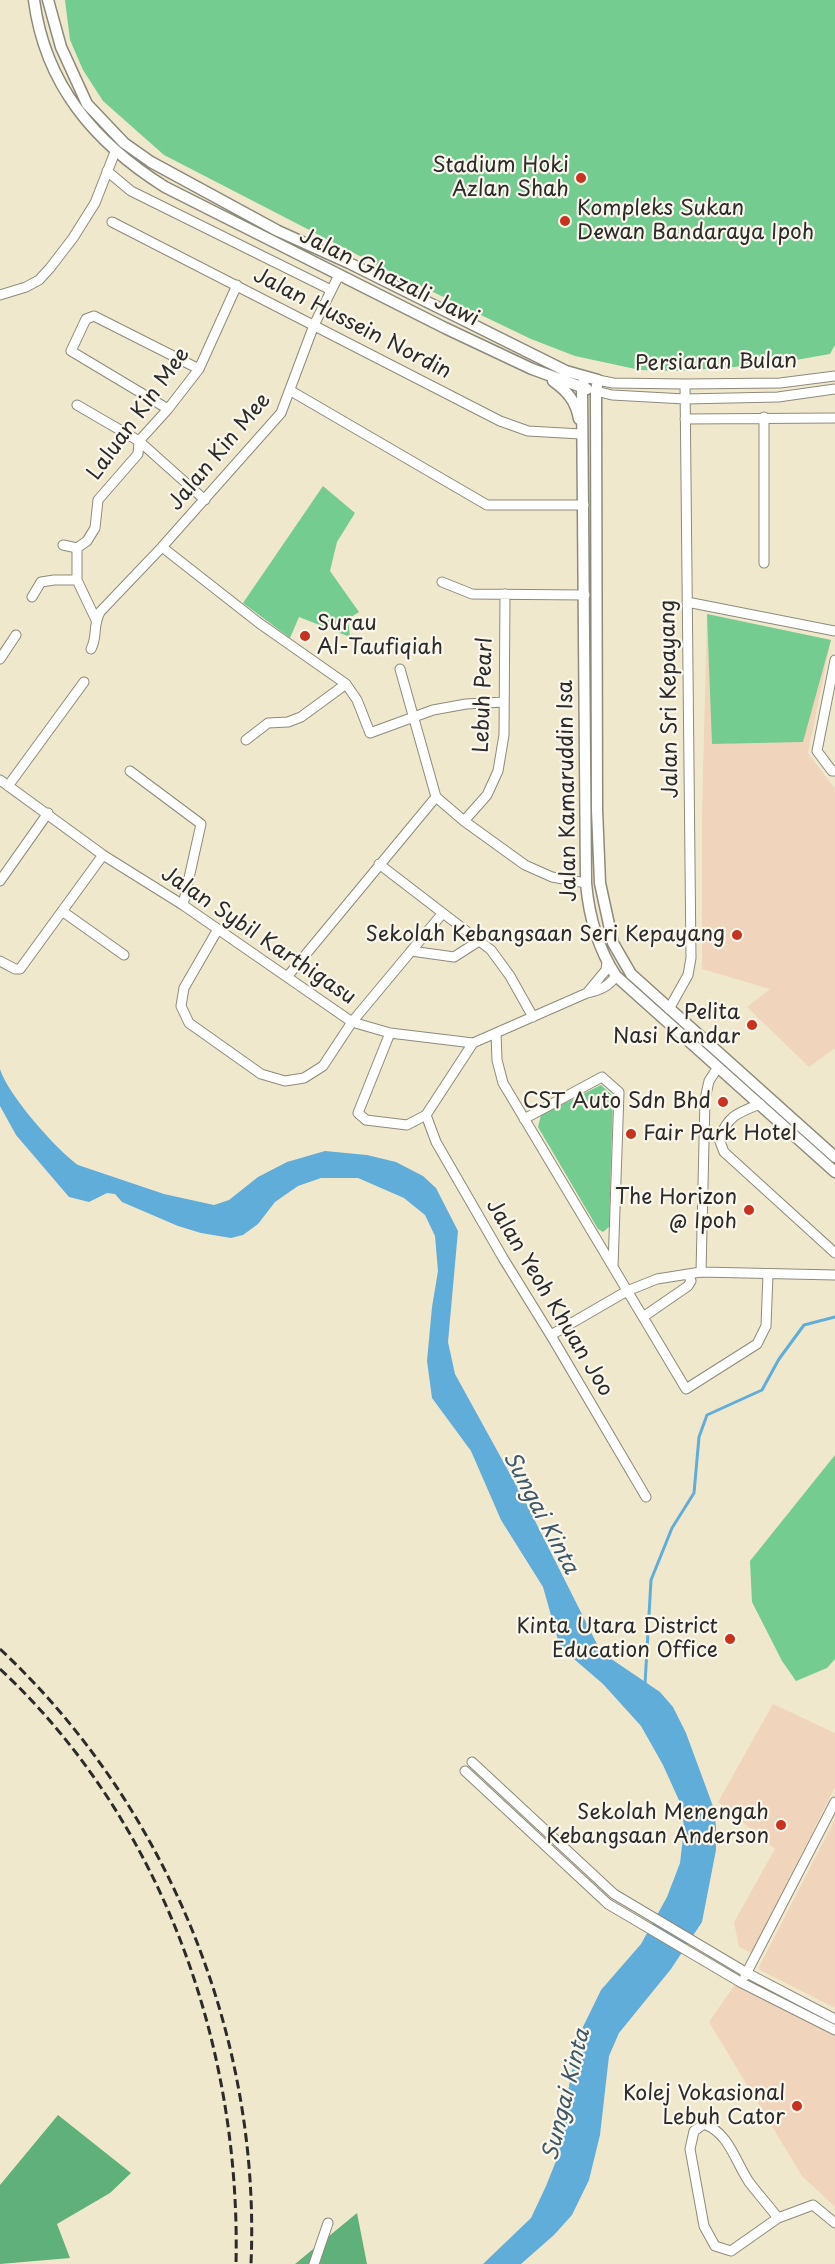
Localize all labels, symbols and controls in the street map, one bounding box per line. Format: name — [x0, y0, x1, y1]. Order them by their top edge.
place label: Stadium Hoki Azlan Shah — [432, 153, 569, 203]
marker: Stadium Hoki Azlan Shah — [574, 171, 588, 185]
place label: Kompleks Sukan Dewan Bandaraya Ipoh — [577, 196, 814, 246]
marker: Kompleks Sukan Dewan Bandaraya Ipoh — [558, 214, 572, 228]
street label: Jalan Ghazali Jawi — [295, 224, 483, 332]
street label: Jalan Hussein Nordin — [249, 263, 455, 385]
street label: Laluan Kin Mee — [82, 343, 196, 485]
street label: Persiaran Bulan — [635, 349, 797, 377]
street label: Jalan Kin Mee — [163, 388, 277, 516]
street label: Jalan Sri Kepayang — [656, 599, 684, 799]
place label: Surau Al-Taufiqiah — [317, 611, 443, 661]
marker: Surau Al-Taufiqiah — [298, 629, 312, 643]
street label: Lebuh Pearl — [469, 637, 499, 753]
street label: Jalan Kamaruddin Isa — [553, 680, 583, 902]
street label: Jalan Sybil Karthigasu — [156, 861, 360, 1011]
place label: Sekolah Kebangsaan Seri Kepayang — [366, 922, 725, 948]
marker: Sekolah Kebangsaan Seri Kepayang — [730, 928, 744, 942]
place label: Pelita Nasi Kandar — [613, 1000, 740, 1050]
marker: Pelita Nasi Kandar — [745, 1018, 759, 1032]
place label: CST Auto Sdn Bhd — [523, 1089, 711, 1115]
marker: CST Auto Sdn Bhd — [716, 1095, 730, 1109]
place label: Fair Park Hotel — [643, 1121, 797, 1147]
marker: Fair Park Hotel — [624, 1127, 638, 1141]
place label: The Horizon @ Ipoh — [615, 1185, 737, 1235]
street label: Jalan Yeoh Khuan Joo — [480, 1195, 618, 1401]
marker: The Horizon @ Ipoh — [742, 1203, 756, 1217]
water label: Sungai Kinta — [497, 1447, 583, 1579]
place label: Kinta Utara District Education Office — [517, 1614, 718, 1664]
marker: Kinta Utara District Education Office — [723, 1632, 737, 1646]
place label: Sekolah Menengah Kebangsaan Anderson — [546, 1800, 769, 1850]
marker: Sekolah Menengah Kebangsaan Anderson — [774, 1818, 788, 1832]
water label: Sungai Kinta — [538, 2026, 596, 2164]
place label: Kolej Vokasional Lebuh Cator — [623, 2081, 785, 2131]
marker: Kolej Vokasional Lebuh Cator — [790, 2099, 804, 2113]

